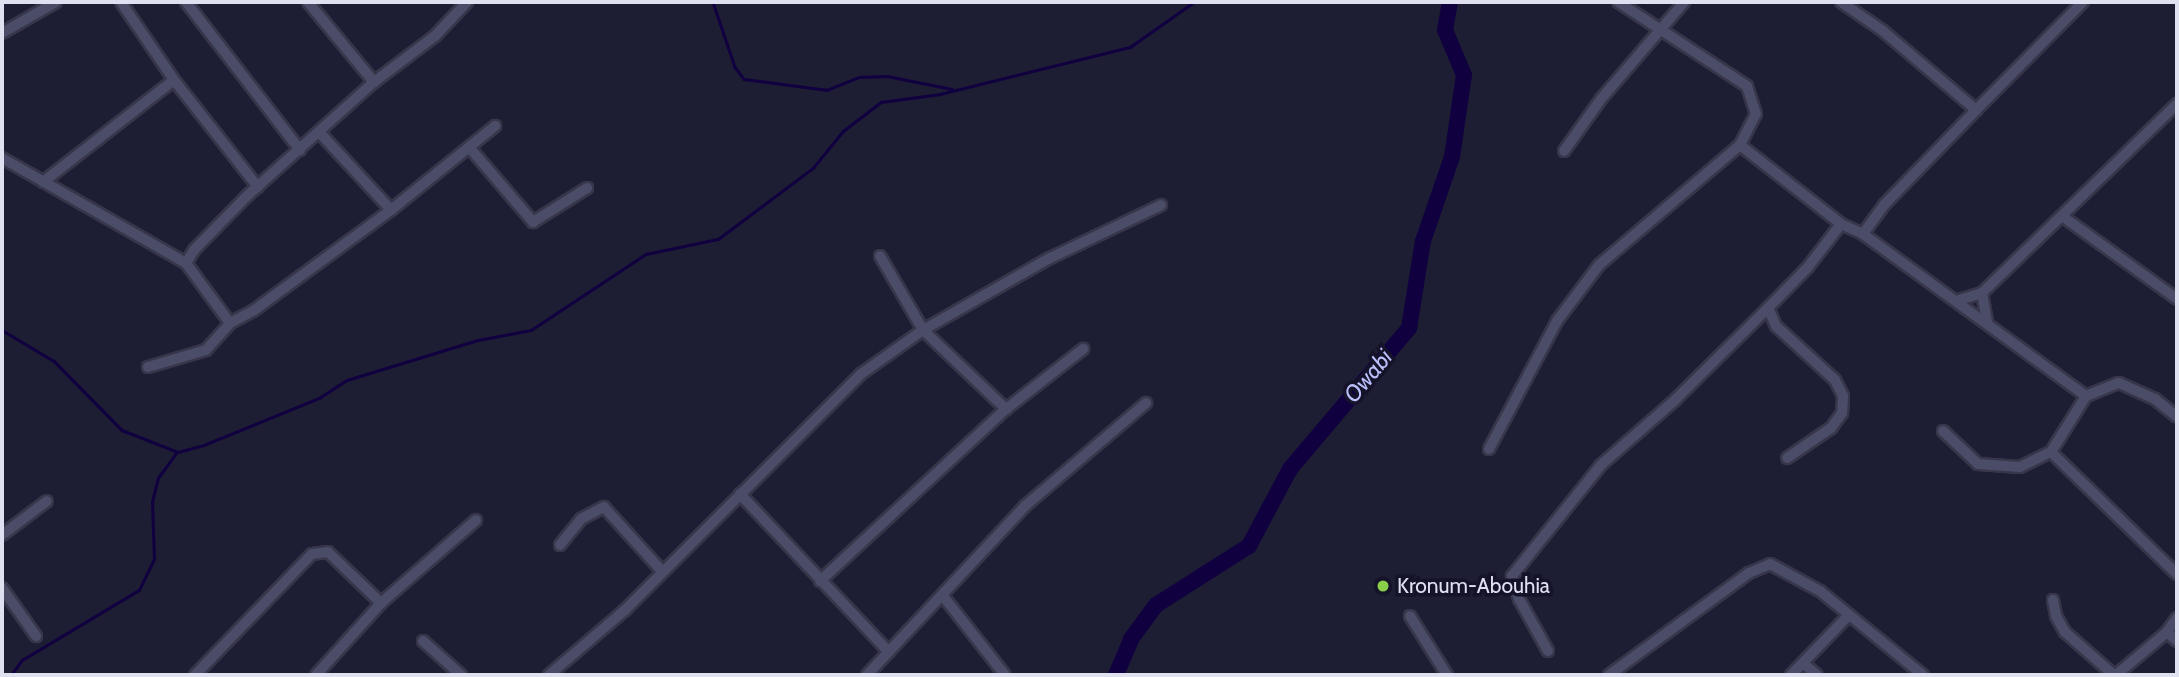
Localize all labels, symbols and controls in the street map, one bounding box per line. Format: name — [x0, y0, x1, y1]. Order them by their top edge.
water label: Owabi — [1338, 344, 1398, 408]
place label: Kronum-Abouhia — [1397, 573, 1550, 599]
marker: Kronum-Abouhia — [1375, 578, 1391, 594]

